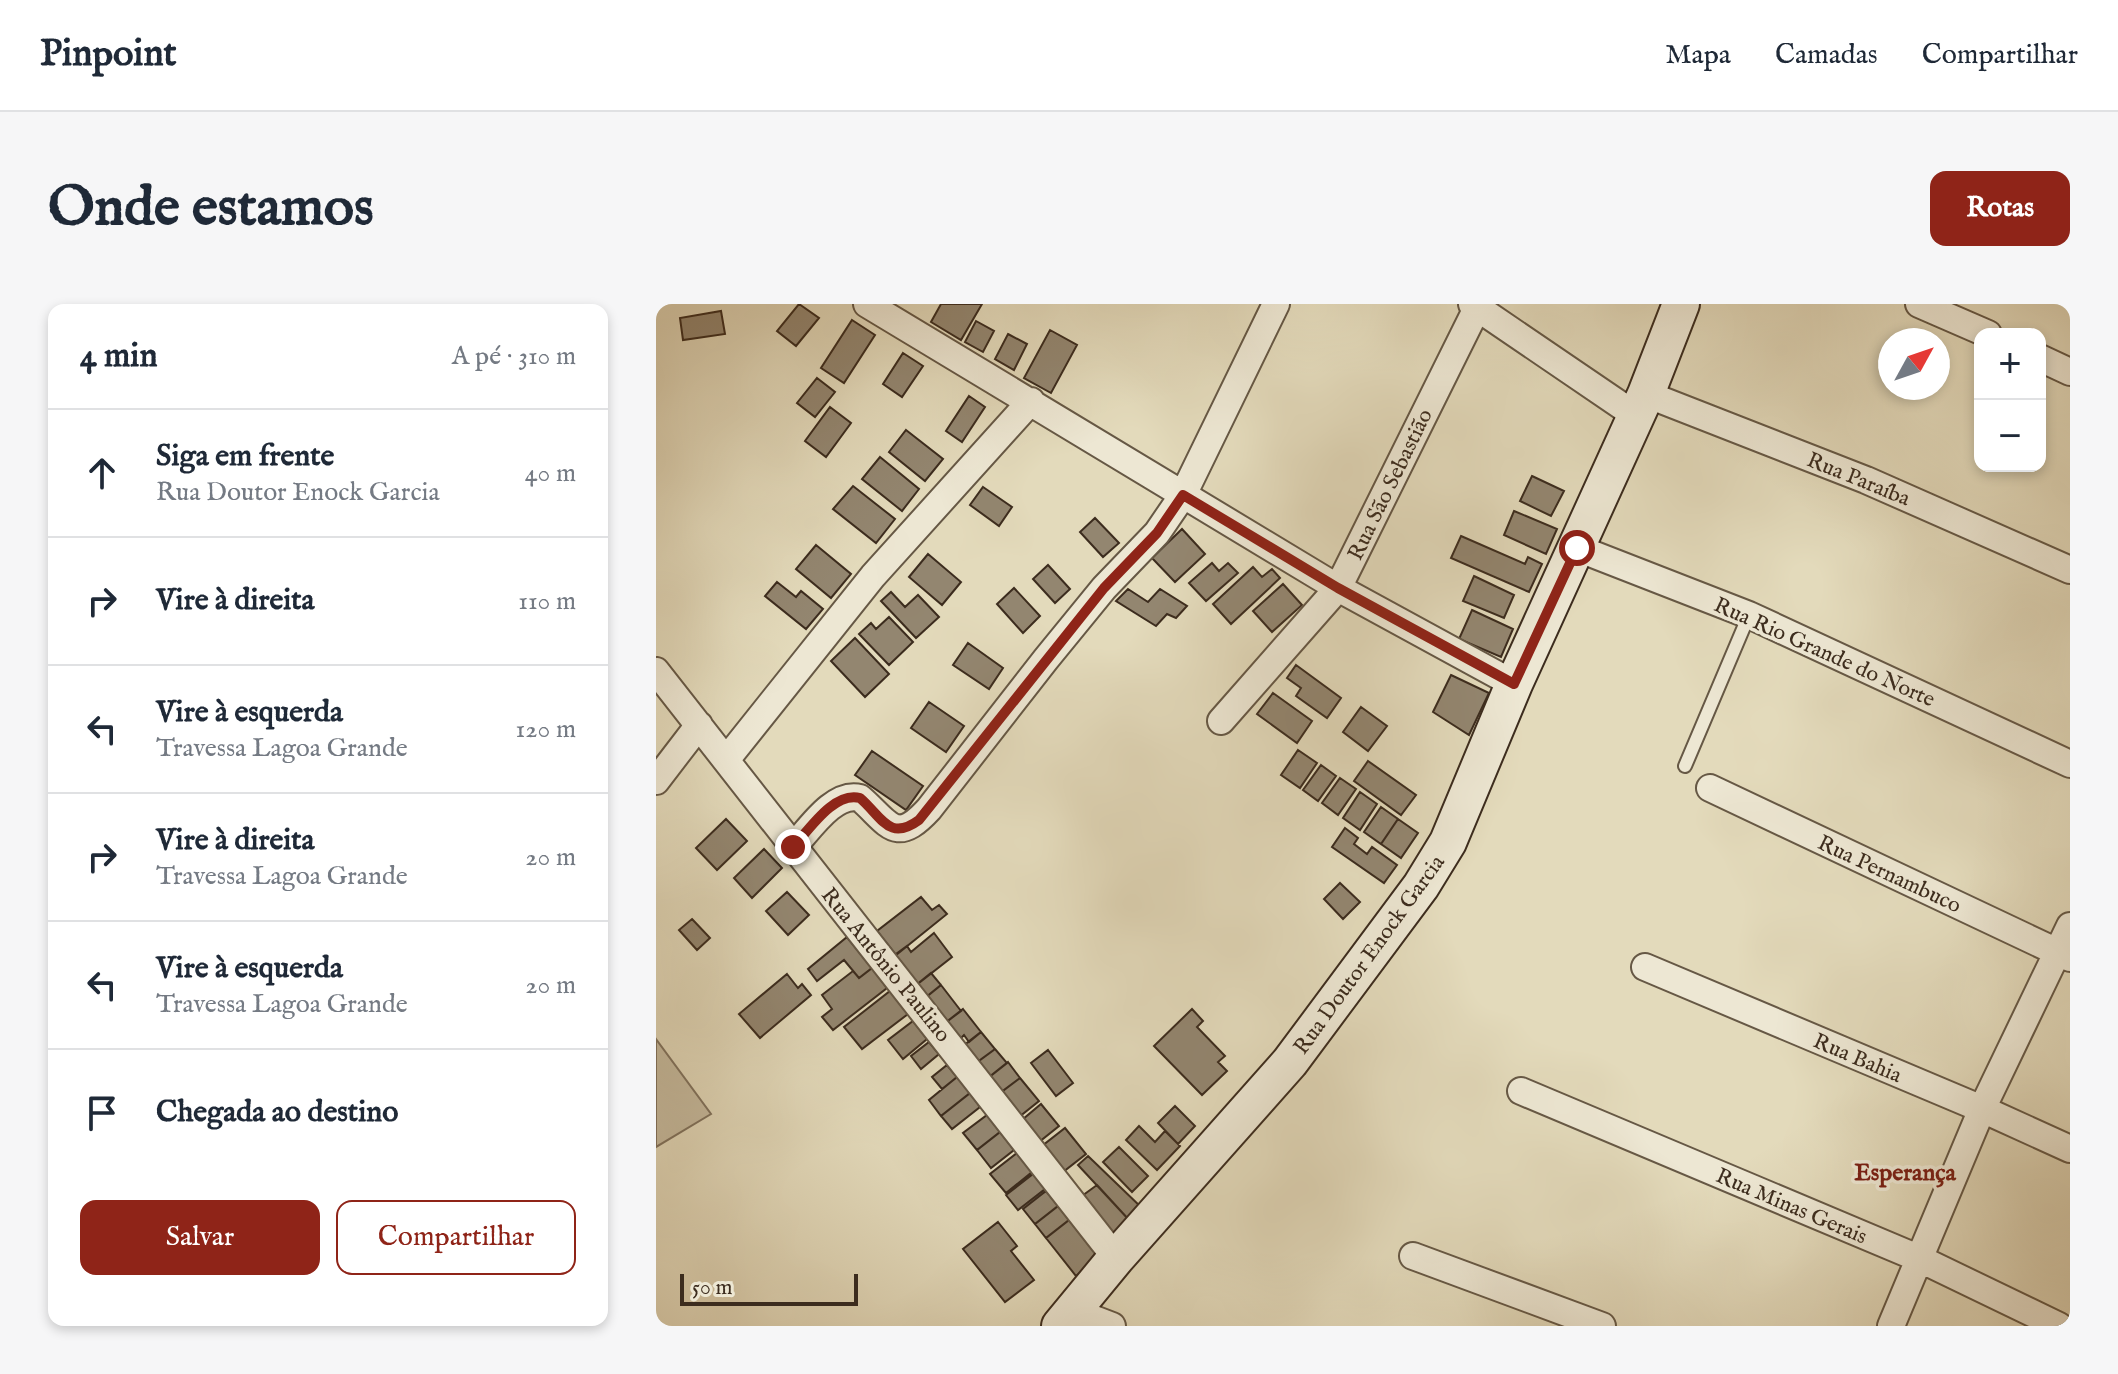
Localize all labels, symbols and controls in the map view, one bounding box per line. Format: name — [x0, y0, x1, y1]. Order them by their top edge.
text: Pinpoint — [40, 31, 177, 79]
text: Mapa — [1665, 38, 1731, 73]
text: Camadas — [1775, 38, 1878, 73]
text: Compartilhar — [1922, 38, 2078, 73]
button: Rotas — [1930, 171, 2070, 246]
text: Onde estamos — [48, 173, 374, 244]
north arrow — [1878, 328, 1950, 400]
map controls — [1974, 328, 2046, 472]
button: + — [1974, 328, 2046, 400]
text: 4 min — [80, 335, 158, 378]
text: A pé · 310 m — [452, 340, 576, 373]
button: − — [1974, 400, 2046, 472]
street label: Rua São Sebastião — [1342, 404, 1440, 565]
text: Siga em frente — [156, 438, 334, 476]
street label: Rua Paraíba — [1802, 446, 1915, 513]
icon: ahead — [80, 451, 124, 495]
text: 40 m — [525, 457, 576, 490]
text: Rua Doutor Enock Garcia — [156, 476, 440, 509]
route start — [1559, 530, 1595, 566]
icon: right — [80, 579, 124, 623]
text: Vire à direita — [156, 582, 315, 620]
text: 110 m — [518, 585, 576, 618]
street label: Rua Rio Grande do Norte — [1709, 591, 1939, 714]
text: Vire à esquerda — [156, 694, 343, 732]
icon: left — [80, 707, 124, 751]
text: 120 m — [516, 713, 576, 746]
text: Travessa Lagoa Grande — [156, 732, 408, 765]
text: Vire à direita — [156, 822, 315, 860]
route end — [775, 829, 811, 865]
street label: Rua Pernambuco — [1813, 829, 1966, 920]
icon: right — [80, 835, 124, 879]
text: 20 m — [525, 841, 576, 874]
street label: Rua Doutor Enock Garcia — [1288, 849, 1452, 1061]
text: Travessa Lagoa Grande — [156, 860, 408, 893]
street label: Rua Antônio Paulino — [814, 882, 957, 1049]
text: Vire à esquerda — [156, 950, 343, 988]
icon: left — [80, 963, 124, 1007]
text: 20 m — [525, 969, 576, 1002]
text: Travessa Lagoa Grande — [156, 988, 408, 1021]
street label: Rua Bahia — [1809, 1028, 1906, 1090]
icon: arrive — [80, 1091, 124, 1135]
text: Chegada ao destino — [156, 1094, 398, 1132]
district label: Esperança — [1854, 1158, 1956, 1189]
street label: Rua Minas Gerais — [1711, 1162, 1871, 1251]
button: Salvar — [80, 1200, 320, 1275]
button: Compartilhar — [336, 1200, 576, 1275]
scale bar — [680, 1270, 858, 1306]
text: 50 m — [692, 1274, 733, 1302]

